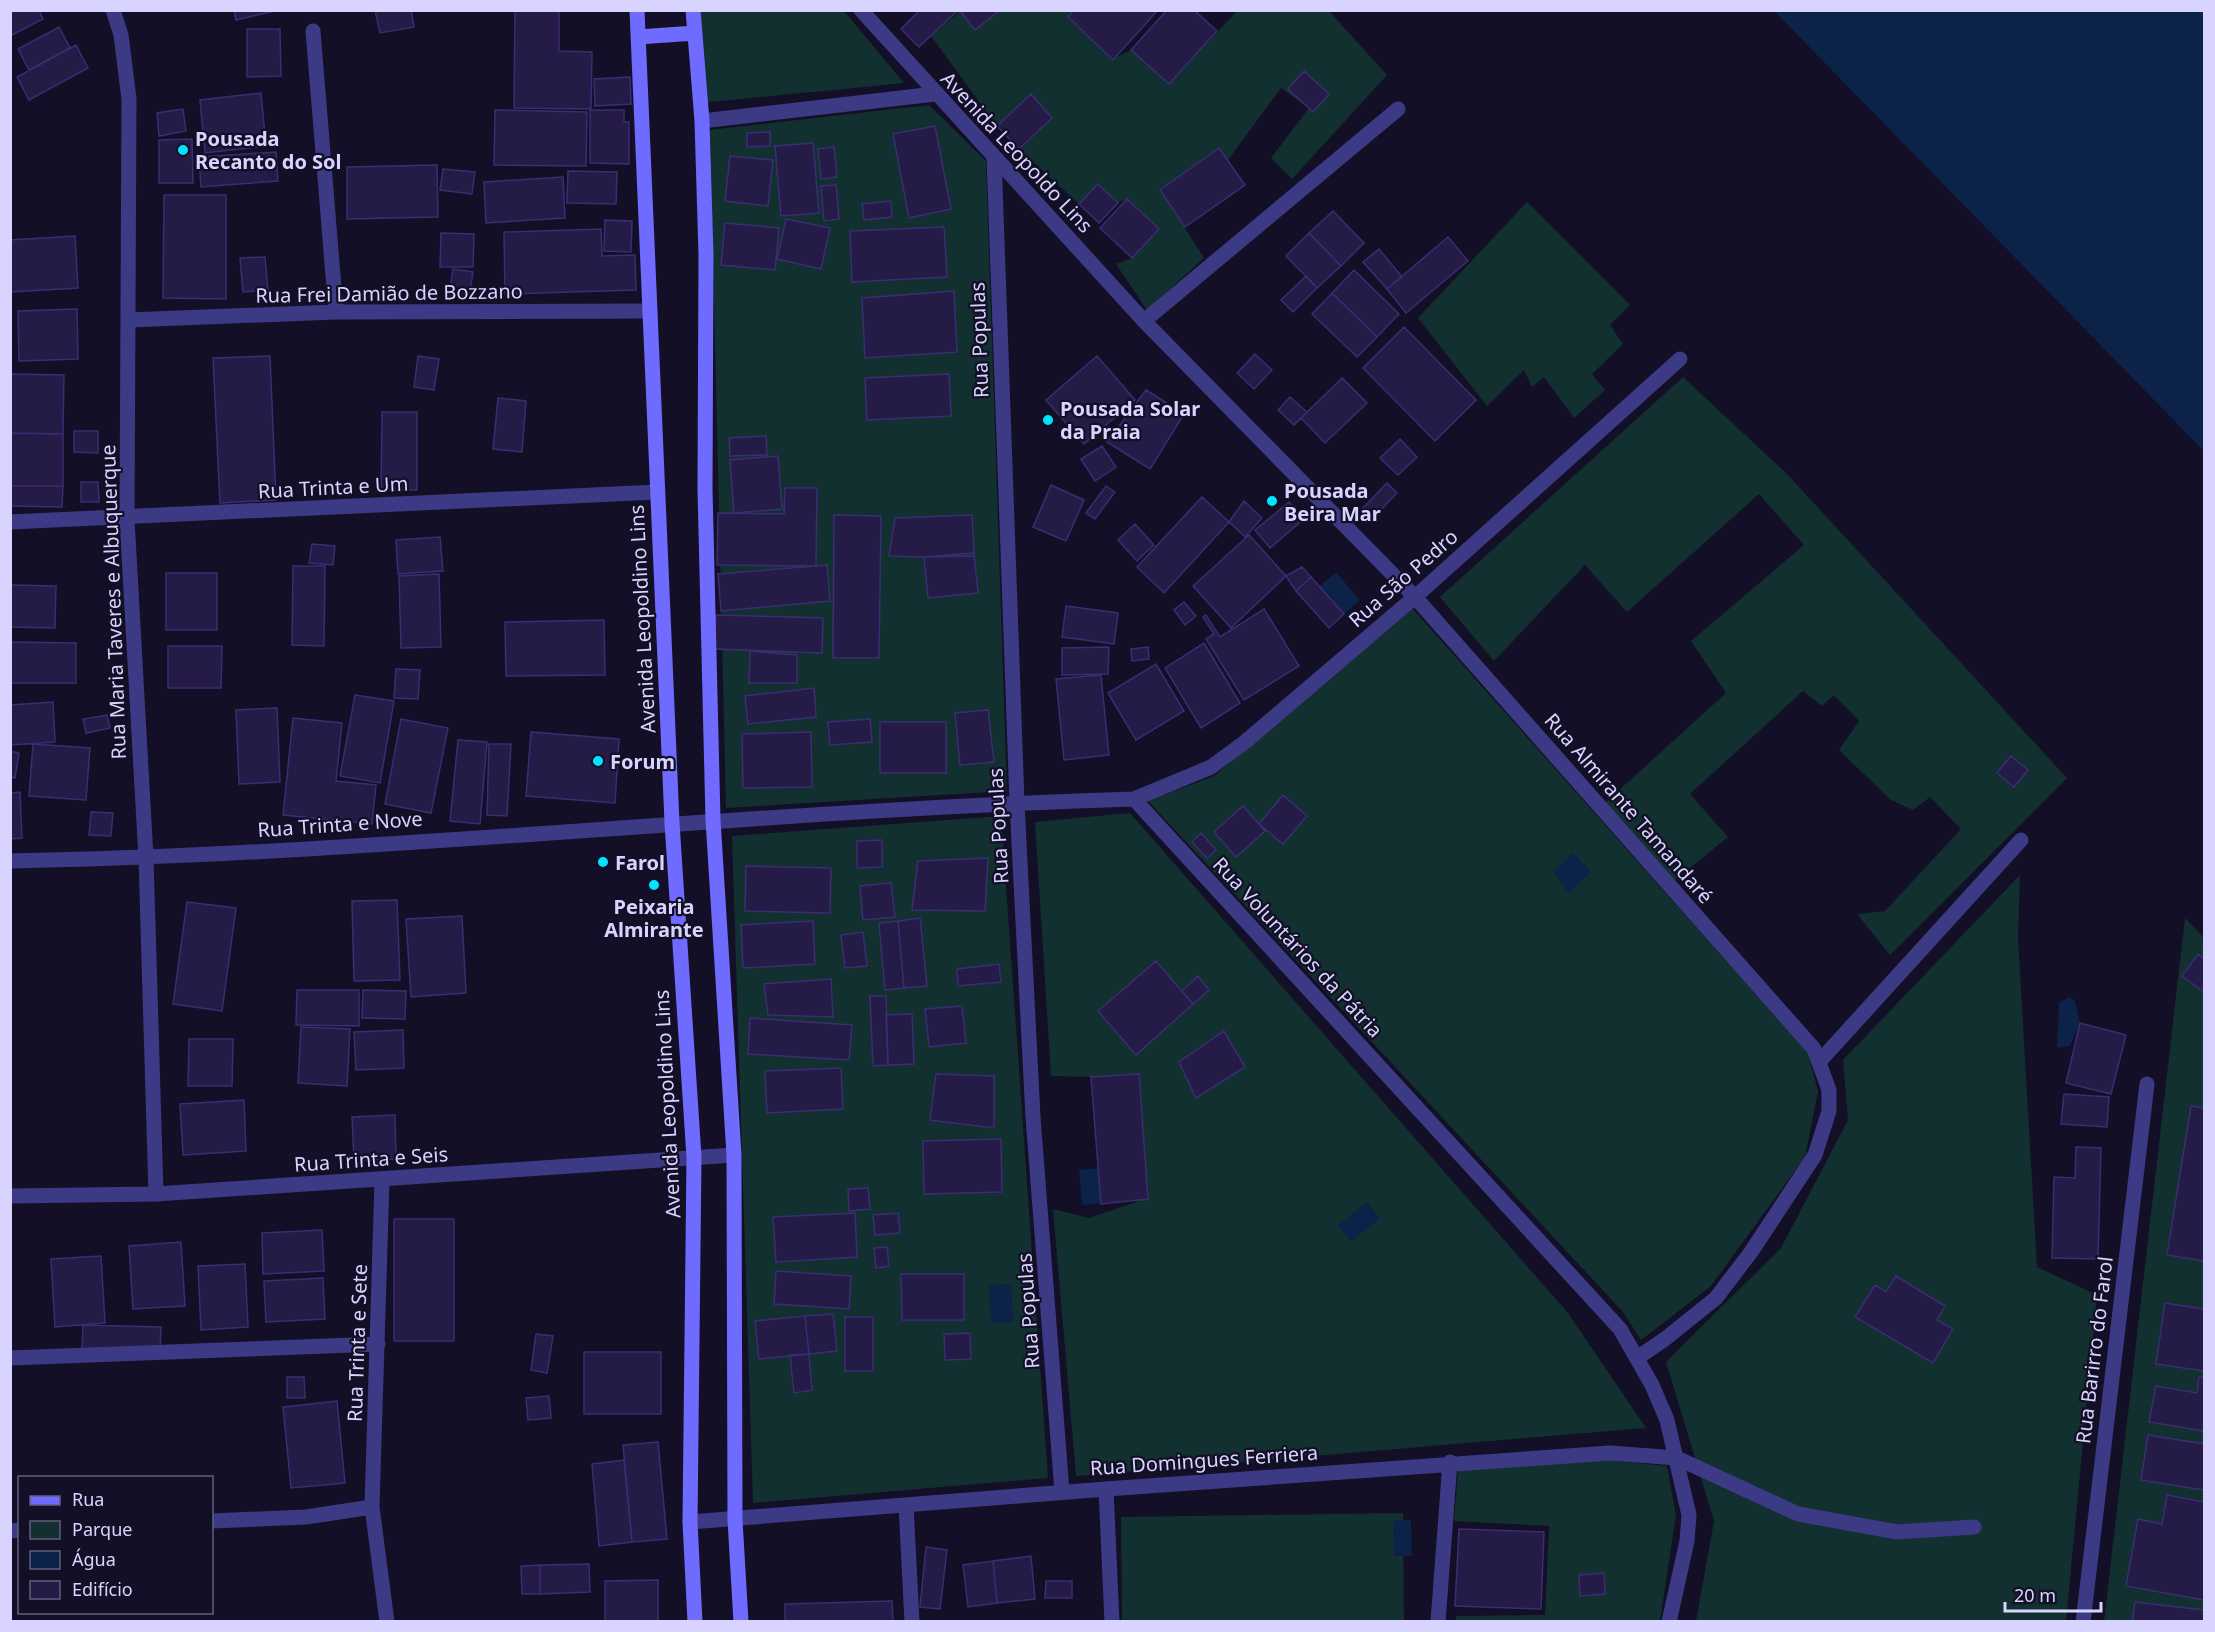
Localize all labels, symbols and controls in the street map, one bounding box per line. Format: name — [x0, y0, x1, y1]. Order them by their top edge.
street label: Avenida Leopoldo Lins — [935, 66, 1099, 238]
place label: Pousada Recanto do Sol — [195, 125, 342, 175]
marker: Pousada Recanto do Sol — [176, 143, 190, 157]
street label: Rua Frei Damião de Bozzano — [255, 277, 523, 309]
street label: Rua Populas — [963, 282, 995, 398]
place label: Pousada Solar da Praia — [1060, 395, 1200, 445]
marker: Pousada Solar da Praia — [1041, 413, 1055, 427]
street label: Rua Maria Taveres e Albuquerque — [94, 444, 132, 760]
street label: Rua Trinta e Um — [257, 470, 409, 504]
place label: Pousada Beira Mar — [1284, 477, 1381, 527]
marker: Pousada Beira Mar — [1265, 494, 1279, 508]
street label: Avenida Leopoldino Lins — [623, 504, 661, 734]
street label: Rua São Pedro — [1343, 523, 1463, 633]
street label: Rua Almirante Tamandaré — [1539, 707, 1719, 909]
place label: Forum — [610, 748, 675, 775]
marker: Forum — [591, 754, 605, 768]
street label: Rua Populas — [981, 767, 1015, 885]
street label: Rua Trinta e Nove — [256, 805, 424, 843]
place label: Farol — [615, 849, 665, 876]
street label: Rua Voluntários da Pátria — [1207, 851, 1389, 1043]
marker: Farol — [596, 855, 610, 869]
marker: Peixaria Almirante — [647, 878, 661, 892]
place label: Peixaria Almirante — [604, 893, 704, 943]
street label: Avenida Leopoldino Lins — [648, 989, 686, 1219]
street label: Rua Trinta e Seis — [293, 1140, 449, 1178]
street label: Rua Populas — [1010, 1252, 1046, 1370]
street label: Rua Barirro do Farol — [2069, 1255, 2119, 1445]
street label: Rua Trinta e Sete — [341, 1264, 373, 1422]
street label: Rua Domingues Ferriera — [1089, 1439, 1319, 1481]
legend — [18, 1476, 213, 1614]
text: Rua — [72, 1487, 104, 1511]
text: Parque — [72, 1517, 132, 1541]
text: Água — [72, 1547, 116, 1571]
scale bar — [2005, 1575, 2101, 1613]
text: Edifício — [72, 1577, 133, 1601]
text: 20 m — [2014, 1583, 2056, 1607]

